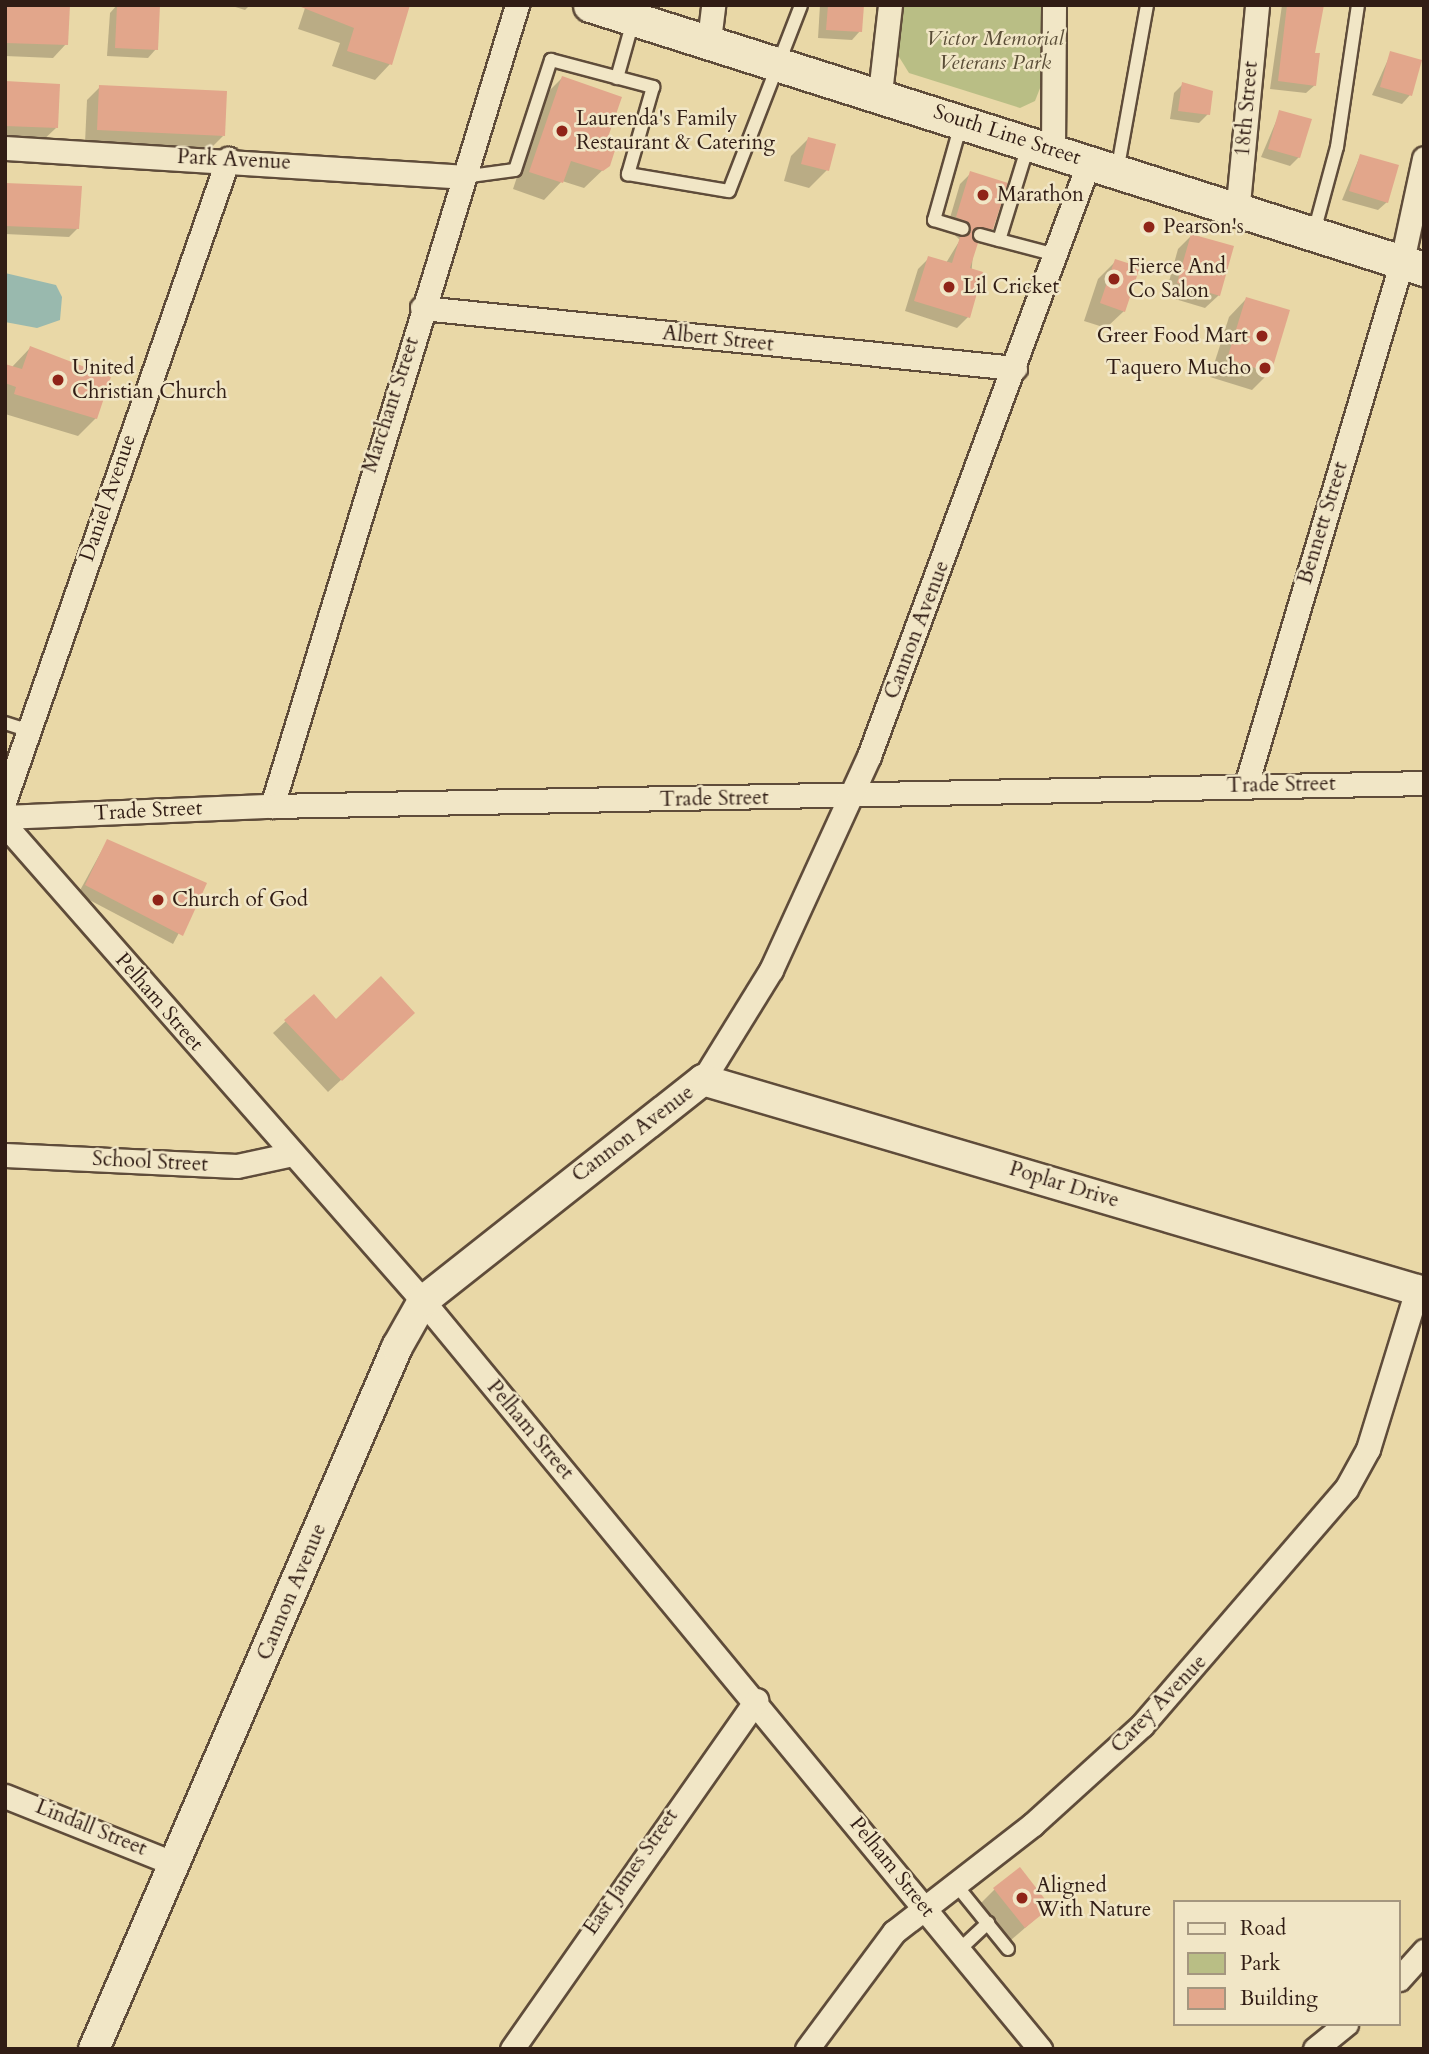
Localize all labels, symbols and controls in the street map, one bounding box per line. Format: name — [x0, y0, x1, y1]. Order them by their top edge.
park label: Victor Memorial Veterans Park — [926, 26, 1064, 76]
street label: 18th Street — [1230, 60, 1264, 158]
street label: South Line Street — [930, 99, 1084, 171]
place label: Laurenda's Family Restaurant & Catering — [576, 106, 775, 156]
marker: Laurenda's Family Restaurant & Catering — [554, 123, 570, 139]
street label: Park Avenue — [176, 144, 292, 176]
place label: Marathon — [997, 182, 1084, 208]
marker: Marathon — [975, 187, 991, 203]
place label: Pearson's — [1163, 214, 1244, 240]
marker: Pearson's — [1141, 219, 1157, 235]
place label: Fierce And Co Salon — [1128, 254, 1226, 304]
marker: Fierce And Co Salon — [1106, 271, 1122, 287]
place label: Lil Cricket — [963, 274, 1059, 300]
marker: Lil Cricket — [941, 279, 957, 295]
street label: Albert Street — [661, 321, 775, 357]
place label: Greer Food Mart — [1097, 323, 1248, 349]
marker: Greer Food Mart — [1254, 328, 1270, 344]
street label: Marchant Street — [357, 334, 425, 476]
place label: United Christian Church — [72, 355, 227, 405]
place label: Taquero Mucho — [1106, 355, 1251, 381]
marker: Taquero Mucho — [1257, 360, 1273, 376]
marker: United Christian Church — [50, 372, 66, 388]
street label: Daniel Avenue — [75, 431, 141, 565]
street label: Bennett Street — [1292, 459, 1354, 587]
street label: Cannon Avenue — [879, 557, 955, 703]
street label: Trade Street — [1226, 771, 1336, 799]
street label: Trade Street — [659, 785, 769, 813]
street label: Trade Street — [93, 796, 203, 826]
place label: Church of God — [172, 887, 308, 913]
marker: Church of God — [150, 892, 166, 908]
street label: Pelham Street — [110, 948, 208, 1056]
street label: Cannon Avenue — [567, 1080, 699, 1188]
street label: School Street — [92, 1146, 208, 1178]
street label: Poplar Drive — [1006, 1156, 1122, 1214]
street label: Pelham Street — [481, 1375, 579, 1485]
street label: Cannon Avenue — [252, 1520, 332, 1664]
street label: Carey Avenue — [1106, 1650, 1212, 1758]
street label: Lindall Street — [32, 1794, 150, 1862]
street label: East James Street — [578, 1804, 684, 1940]
street label: Pelham Street — [844, 1812, 940, 1922]
place label: Aligned With Nature — [1036, 1873, 1151, 1923]
marker: Aligned With Nature — [1014, 1890, 1030, 1906]
legend — [1174, 1900, 1401, 2026]
text: Road — [1240, 1914, 1286, 1943]
text: Park — [1240, 1949, 1280, 1978]
text: Building — [1240, 1984, 1318, 2013]

